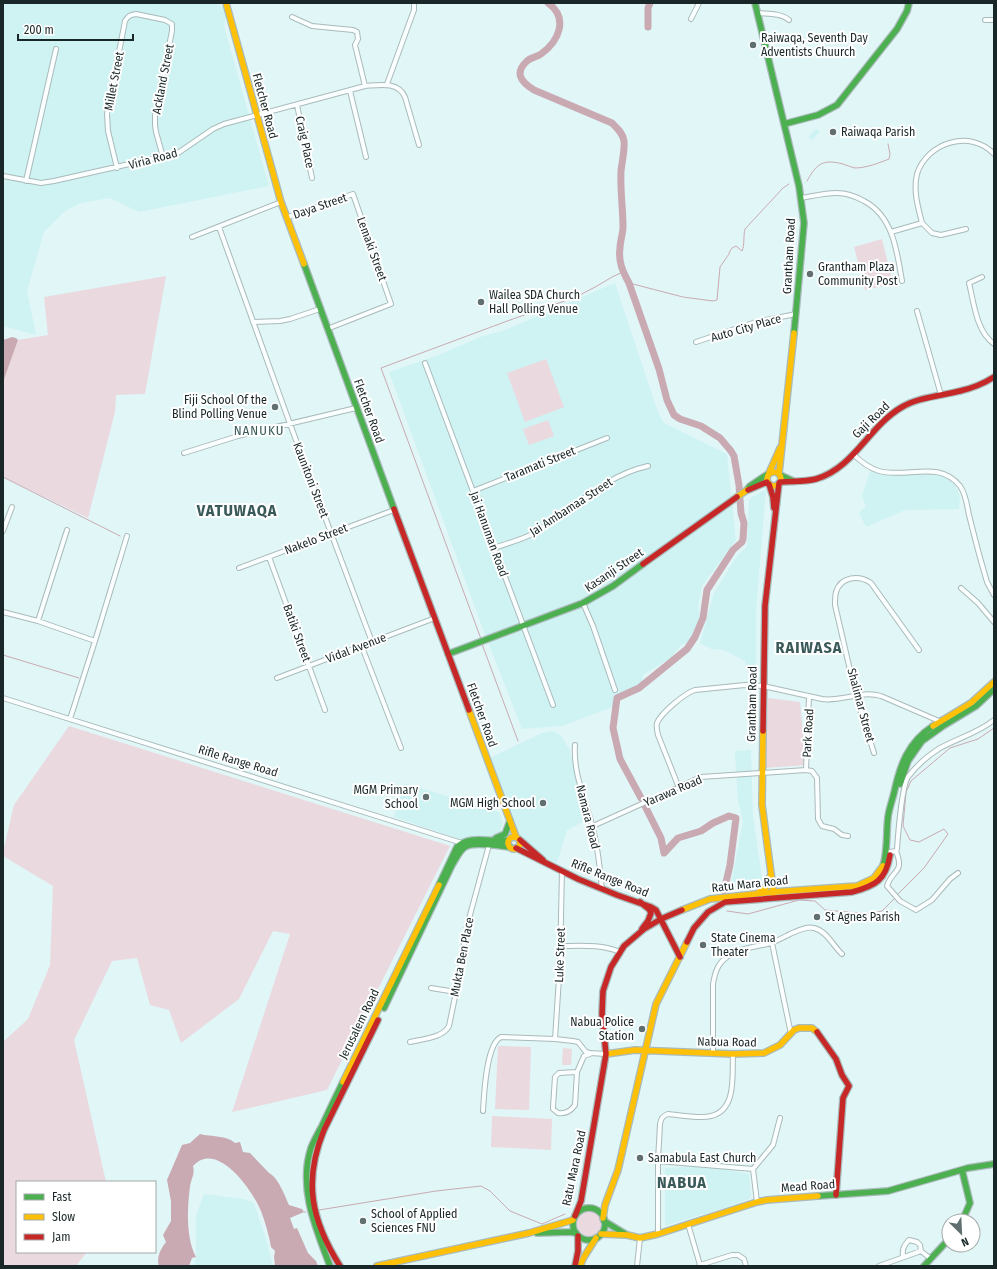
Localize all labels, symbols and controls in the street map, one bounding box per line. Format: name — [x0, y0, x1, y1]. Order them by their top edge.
scale bar — [18, 16, 133, 42]
text: 200 m — [24, 23, 54, 37]
place label: Raiwaqa, Seventh Day Adventists Chuurch — [761, 31, 869, 59]
marker: Raiwaqa, Seventh Day Adventists Chuurch — [748, 40, 758, 50]
street label: Ackland Street — [149, 43, 177, 115]
street label: Millet Street — [101, 50, 127, 112]
street label: Fletcher Road — [250, 72, 280, 140]
street label: Craig Place — [293, 115, 317, 169]
place label: Raiwaqa Parish — [841, 125, 915, 139]
marker: Raiwaqa Parish — [828, 127, 838, 137]
street label: Viria Road — [127, 146, 179, 172]
street label: Daya Street — [291, 190, 349, 222]
street label: Lemaki Street — [354, 215, 390, 283]
street label: Grantham Road — [780, 218, 798, 294]
place label: Grantham Plaza Community Post — [818, 260, 898, 288]
marker: Grantham Plaza Community Post — [805, 269, 815, 279]
place label: Wailea SDA Church Hall Polling Venue — [489, 288, 580, 316]
marker: Wailea SDA Church Hall Polling Venue — [476, 297, 486, 307]
street label: Auto City Place — [709, 311, 783, 345]
street label: Fletcher Road — [351, 377, 387, 445]
place label: Fiji School Of the Blind Polling Venue — [172, 393, 267, 421]
street label: Gaji Road — [849, 399, 893, 441]
marker: Fiji School Of the Blind Polling Venue — [270, 402, 280, 412]
district label: NANUKU — [234, 423, 284, 438]
street label: Kaunitoni Street — [290, 440, 332, 520]
street label: Taramati Street — [503, 443, 577, 485]
street label: Jai Ambamaa Street — [527, 475, 615, 539]
street label: Jai Hanuman Road — [467, 489, 511, 579]
district label: VATUWAQA — [196, 501, 277, 520]
street label: Nakelo Street — [283, 521, 350, 557]
street label: Kasanji Street — [582, 545, 646, 595]
street label: Batiki Street — [280, 602, 314, 664]
street label: Vidal Avenue — [324, 630, 388, 666]
district label: RAIWASA — [776, 638, 842, 657]
street label: Grantham Road — [744, 666, 760, 742]
street label: Shalimar Street — [844, 667, 878, 744]
street label: Fletcher Road — [464, 681, 500, 749]
street label: Park Road — [800, 708, 816, 758]
street label: Rifle Range Road — [196, 742, 280, 780]
street label: Yarawa Road — [642, 772, 704, 810]
place label: MGM Primary School — [353, 783, 419, 811]
street label: Namara Road — [573, 783, 603, 851]
marker: MGM Primary School — [421, 792, 431, 802]
place label: MGM High School — [450, 796, 535, 810]
marker: MGM High School — [538, 798, 548, 808]
street label: Rifle Range Road — [569, 856, 651, 900]
street label: Ratu Mara Road — [711, 873, 789, 895]
place label: St Agnes Parish — [825, 910, 900, 924]
marker: St Agnes Parish — [812, 912, 822, 922]
street label: Mukta Ben Place — [447, 916, 477, 998]
street label: Luke Street — [552, 927, 568, 983]
place label: State Cinema Theater — [711, 931, 776, 959]
marker: State Cinema Theater — [698, 940, 708, 950]
street label: Jerusalem Road — [336, 987, 382, 1061]
place label: Nabua Police Station — [570, 1015, 634, 1043]
marker: Nabua Police Station — [637, 1024, 647, 1034]
street label: Nabua Road — [697, 1034, 757, 1050]
street label: Ratu Mara Road — [559, 1129, 589, 1207]
place label: Samabula East Church — [648, 1151, 756, 1165]
marker: Samabula East Church — [635, 1153, 645, 1163]
district label: NABUA — [657, 1173, 707, 1192]
street label: Mead Road — [780, 1177, 836, 1195]
legend — [16, 1181, 156, 1253]
text: Fast — [52, 1190, 71, 1204]
place label: School of Applied Sciences FNU — [371, 1207, 457, 1235]
text: Slow — [52, 1210, 75, 1224]
north arrow — [941, 1213, 981, 1253]
marker: School of Applied Sciences FNU — [358, 1216, 368, 1226]
text: Jam — [52, 1230, 70, 1244]
text: N — [959, 1234, 971, 1249]

